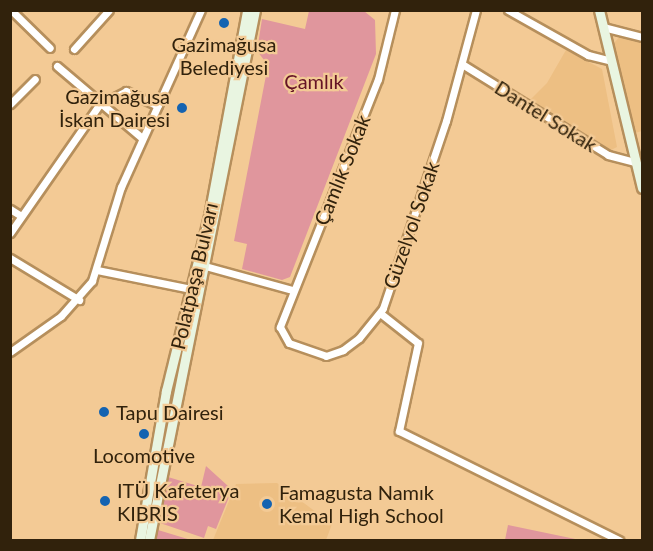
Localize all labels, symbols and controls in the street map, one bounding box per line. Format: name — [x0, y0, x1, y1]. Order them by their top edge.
marker: Gazimağusa Belediyesi — [217, 16, 231, 30]
place label: Gazimağusa Belediyesi — [172, 33, 276, 80]
park label: Çamlık — [284, 69, 344, 93]
street label: Dantel Sokak — [491, 75, 601, 157]
place label: Gazimağusa İskan Dairesi — [59, 84, 170, 131]
marker: Gazimağusa İskan Dairesi — [175, 101, 189, 115]
street label: Çamlık Sokak — [309, 111, 375, 229]
street label: Güzelyol Sokak — [378, 158, 444, 292]
street label: Polatpaşa Bulvarı — [165, 200, 223, 352]
place label: Tapu Dairesi — [116, 400, 224, 424]
marker: Tapu Dairesi — [97, 405, 111, 419]
marker: Locomotive — [137, 427, 151, 441]
place label: Locomotive — [93, 443, 195, 467]
place label: ITÜ Kafeterya KIBRIS — [117, 478, 239, 525]
place label: Famagusta Namık Kemal High School — [279, 480, 444, 527]
marker: ITÜ Kafeterya KIBRIS — [98, 494, 112, 508]
marker: Famagusta Namık Kemal High School — [260, 497, 274, 511]

